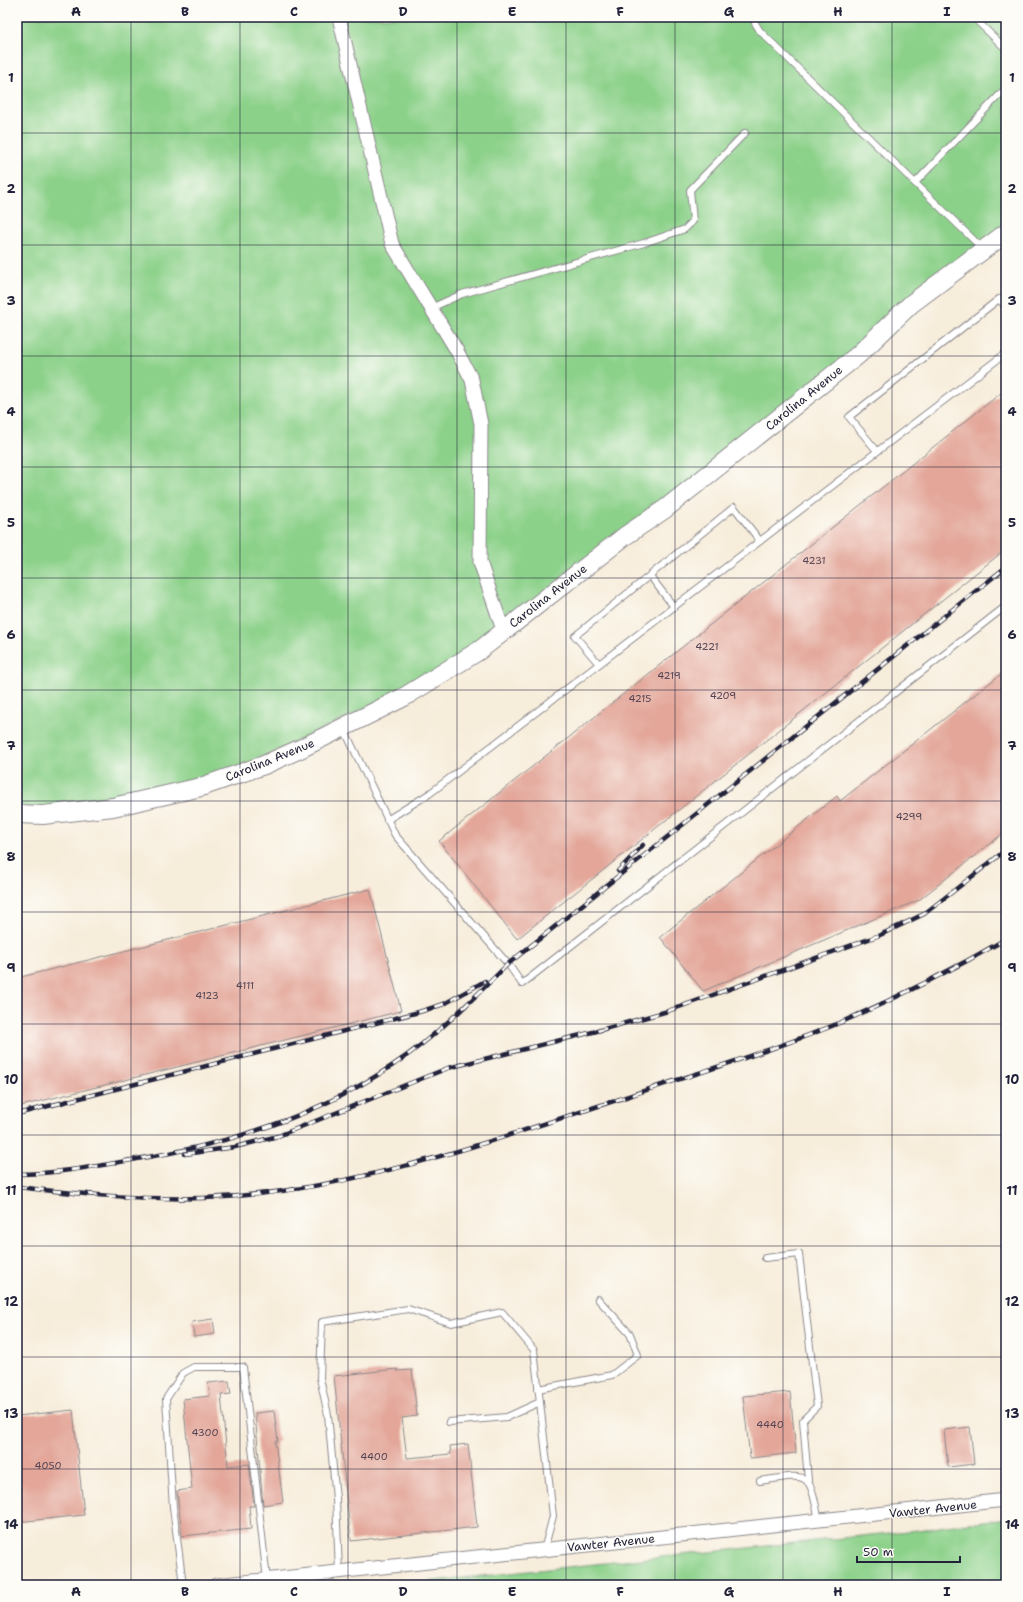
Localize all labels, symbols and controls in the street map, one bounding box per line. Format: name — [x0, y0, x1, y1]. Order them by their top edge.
text: A — [71, 3, 81, 20]
text: B — [181, 3, 189, 20]
text: C — [290, 3, 298, 20]
text: D — [398, 3, 408, 20]
text: E — [508, 3, 517, 20]
text: F — [616, 3, 624, 20]
text: G — [724, 3, 735, 20]
text: H — [833, 3, 843, 20]
text: I — [943, 3, 951, 20]
text: 1 — [8, 69, 14, 86]
text: 1 — [1009, 69, 1015, 86]
text: 2 — [6, 180, 16, 197]
text: 2 — [1007, 180, 1017, 197]
text: 3 — [6, 292, 16, 309]
text: 3 — [1007, 292, 1017, 309]
street label: Carolina Avenue — [762, 362, 846, 434]
text: 4 — [6, 403, 16, 420]
text: 4 — [1007, 403, 1017, 420]
text: 5 — [7, 514, 15, 531]
text: 5 — [1008, 514, 1016, 531]
house number: 4231 — [802, 554, 826, 567]
street label: Carolina Avenue — [506, 560, 590, 631]
text: 6 — [6, 626, 16, 643]
text: 6 — [1007, 626, 1017, 643]
house number: 4221 — [695, 640, 719, 653]
house number: 4219 — [657, 669, 681, 682]
house number: 4209 — [710, 689, 736, 702]
house number: 4215 — [629, 692, 651, 705]
street label: Carolina Avenue — [223, 735, 317, 785]
text: 7 — [6, 737, 16, 754]
text: 7 — [1007, 737, 1017, 754]
house number: 4299 — [896, 810, 922, 823]
text: 8 — [6, 848, 16, 865]
text: 8 — [1007, 848, 1017, 865]
text: 9 — [6, 959, 16, 976]
text: 9 — [1007, 959, 1017, 976]
house number: 4111 — [236, 979, 254, 992]
house number: 4123 — [195, 989, 219, 1002]
text: 10 — [4, 1071, 18, 1088]
text: 10 — [1005, 1071, 1019, 1088]
text: 11 — [5, 1182, 17, 1199]
text: 11 — [1006, 1182, 1018, 1199]
text: 12 — [4, 1293, 18, 1310]
text: 12 — [1005, 1293, 1019, 1310]
text: 13 — [4, 1405, 18, 1422]
text: 13 — [1005, 1405, 1019, 1422]
house number: 4440 — [756, 1418, 784, 1431]
house number: 4300 — [191, 1426, 219, 1439]
house number: 4400 — [360, 1450, 388, 1463]
house number: 4050 — [35, 1459, 61, 1472]
street label: Vawter Avenue — [888, 1496, 978, 1522]
text: 14 — [4, 1516, 18, 1533]
text: 14 — [1005, 1516, 1019, 1533]
street label: Vawter Avenue — [566, 1530, 656, 1556]
scale bar — [857, 1538, 960, 1564]
text: 50 m — [863, 1544, 893, 1560]
text: A — [71, 1583, 81, 1600]
text: B — [181, 1583, 189, 1600]
text: C — [290, 1583, 298, 1600]
text: D — [398, 1583, 408, 1600]
text: E — [508, 1583, 517, 1600]
text: F — [616, 1583, 624, 1600]
text: G — [724, 1583, 735, 1600]
text: H — [833, 1583, 843, 1600]
text: I — [943, 1583, 951, 1600]

